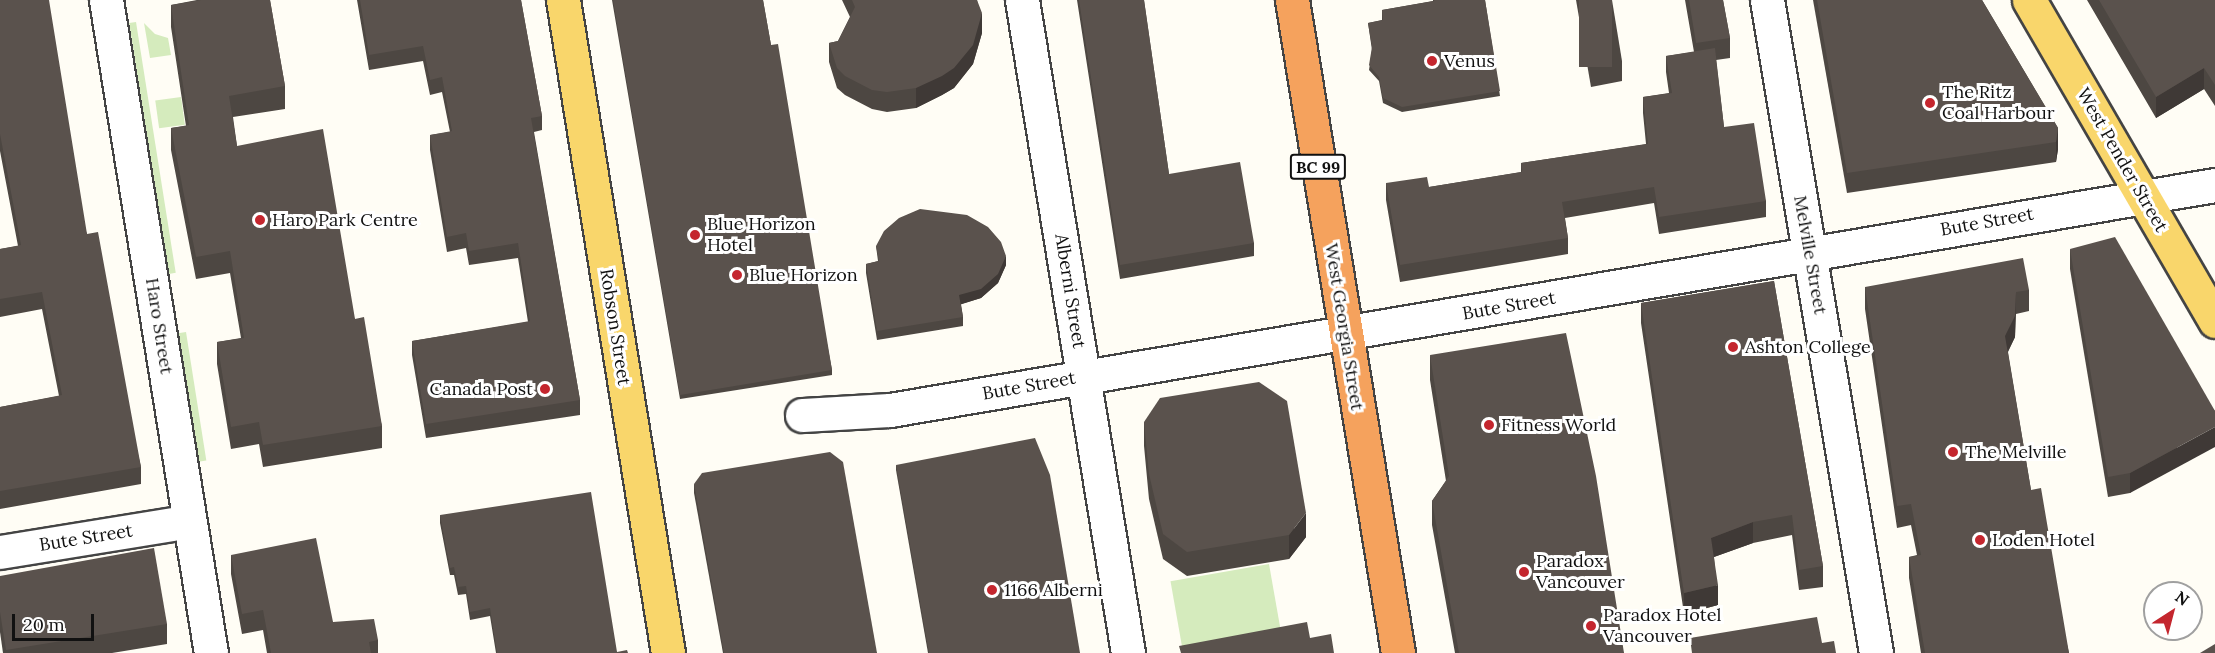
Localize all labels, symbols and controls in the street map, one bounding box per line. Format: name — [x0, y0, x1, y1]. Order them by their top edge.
place label: Venus — [1444, 50, 1495, 72]
marker: Venus — [1425, 54, 1439, 68]
place label: The Ritz Coal Harbour — [1942, 82, 2054, 124]
street label: West Pender Street — [2072, 84, 2172, 236]
marker: The Ritz Coal Harbour — [1923, 96, 1937, 110]
road number: BC 99 — [1290, 154, 1346, 180]
street label: Melville Street — [1789, 194, 1831, 316]
street label: Bute Street — [1939, 203, 2035, 241]
place label: Haro Park Centre — [272, 209, 418, 231]
marker: Haro Park Centre — [253, 213, 267, 227]
place label: Blue Horizon Hotel — [707, 214, 816, 256]
marker: Blue Horizon Hotel — [688, 228, 702, 242]
street label: Alberni Street — [1050, 232, 1090, 350]
street label: West Georgia Street — [1320, 242, 1368, 412]
place label: Blue Horizon — [749, 264, 858, 286]
street label: Robson Street — [595, 267, 635, 387]
marker: Blue Horizon — [730, 268, 744, 282]
street label: Haro Street — [141, 276, 177, 376]
street label: Bute Street — [1461, 287, 1557, 325]
place label: Ashton College — [1745, 336, 1871, 358]
marker: Ashton College — [1726, 340, 1740, 354]
street label: Bute Street — [981, 367, 1077, 405]
place label: Canada Post — [430, 378, 533, 400]
marker: Canada Post — [538, 382, 552, 396]
place label: Fitness World — [1501, 414, 1616, 436]
marker: Fitness World — [1482, 418, 1496, 432]
place label: The Melville — [1965, 441, 2066, 463]
marker: The Melville — [1946, 445, 1960, 459]
street label: Bute Street — [38, 520, 134, 556]
place label: Loden Hotel — [1992, 529, 2095, 551]
marker: Loden Hotel — [1973, 533, 1987, 547]
place label: Paradox Vancouver — [1536, 551, 1625, 594]
marker: Paradox Vancouver — [1517, 565, 1531, 579]
place label: 1166 Alberni — [1004, 579, 1103, 601]
north arrow — [2143, 581, 2203, 641]
marker: 1166 Alberni — [985, 583, 999, 597]
text: N — [2172, 586, 2193, 610]
scale bar — [15, 602, 98, 640]
place label: Paradox Hotel Vancouver — [1603, 605, 1721, 648]
text: 20 m — [23, 613, 65, 636]
marker: Paradox Hotel Vancouver — [1584, 619, 1598, 633]

